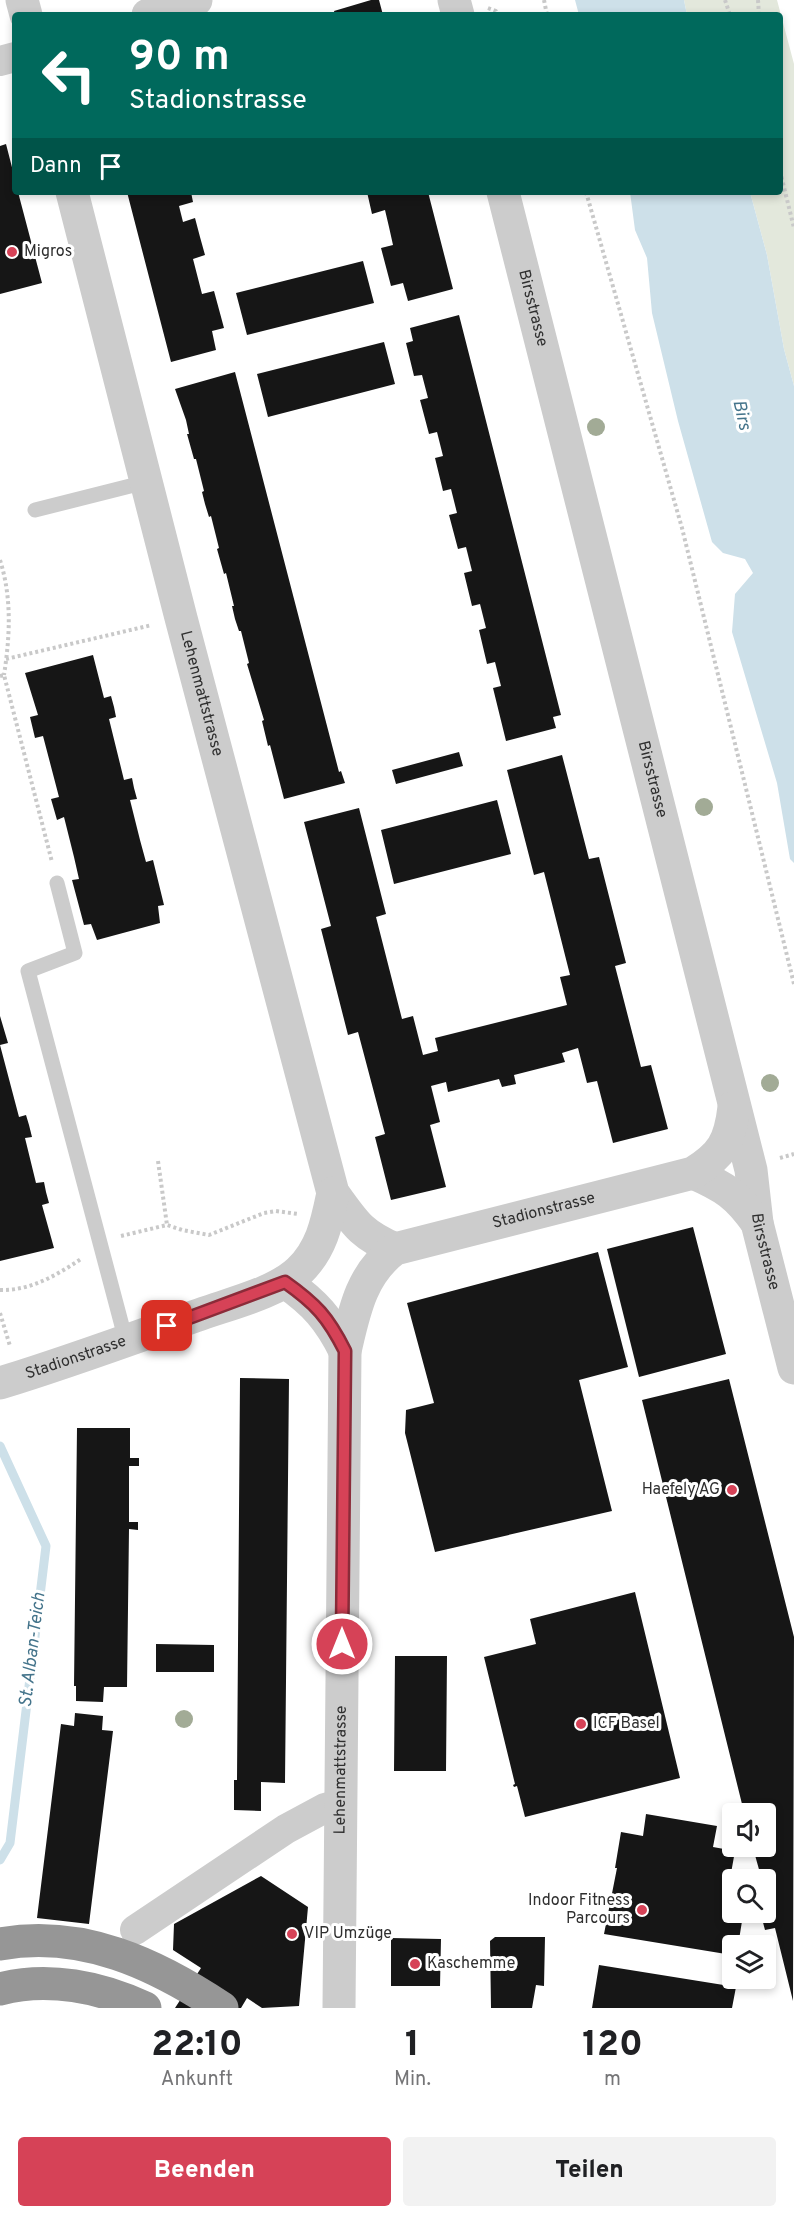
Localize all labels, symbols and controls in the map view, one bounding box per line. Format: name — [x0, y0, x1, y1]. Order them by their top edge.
text: 90 m — [129, 32, 230, 85]
icon: left — [30, 36, 108, 114]
text: Stadionstrasse — [129, 84, 307, 118]
icon: arrive — [94, 150, 127, 183]
text: Dann — [30, 153, 82, 180]
place label: Migros — [24, 242, 72, 262]
marker: Migros — [5, 245, 19, 259]
street label: Birsstrasse — [513, 268, 552, 349]
water label: Birs — [726, 398, 756, 433]
street label: Lehenmattstrasse — [175, 629, 227, 759]
street label: Birsstrasse — [633, 739, 671, 820]
street label: Stadionstrasse — [490, 1188, 597, 1234]
street label: Birsstrasse — [746, 1212, 784, 1292]
pin — [141, 1300, 192, 1351]
icon: arrive — [150, 1309, 183, 1342]
street label: Stadionstrasse — [23, 1331, 129, 1384]
place label: Haefely AG — [642, 1480, 720, 1500]
marker: Haefely AG — [725, 1483, 739, 1497]
water label: St. Alban-Teich — [15, 1591, 51, 1709]
position arrow — [310, 1612, 374, 1676]
street label: Lehenmattstrasse — [331, 1705, 352, 1835]
place label: ICF Basel — [593, 1714, 660, 1734]
marker: ICF Basel — [574, 1717, 588, 1731]
map controls — [722, 1803, 776, 1989]
button: sound — [722, 1803, 776, 1857]
button: search — [722, 1869, 776, 1923]
place label: Indoor Fitness Parcours — [528, 1891, 630, 1929]
marker: Indoor Fitness Parcours — [635, 1903, 649, 1917]
place label: VIP Umzüge — [304, 1924, 392, 1944]
marker: VIP Umzüge — [285, 1927, 299, 1941]
button: layers — [722, 1935, 776, 1989]
place label: Kaschemme — [427, 1954, 515, 1974]
marker: Kaschemme — [408, 1957, 422, 1971]
text: 22:10 — [151, 2023, 243, 2069]
text: 1 — [405, 2023, 420, 2069]
text: 120 — [582, 2023, 643, 2069]
text: Ankunft — [161, 2067, 233, 2093]
text: Min. — [394, 2067, 431, 2093]
text: m — [604, 2067, 621, 2093]
button: Beenden — [18, 2137, 391, 2206]
button: Teilen — [403, 2137, 776, 2206]

